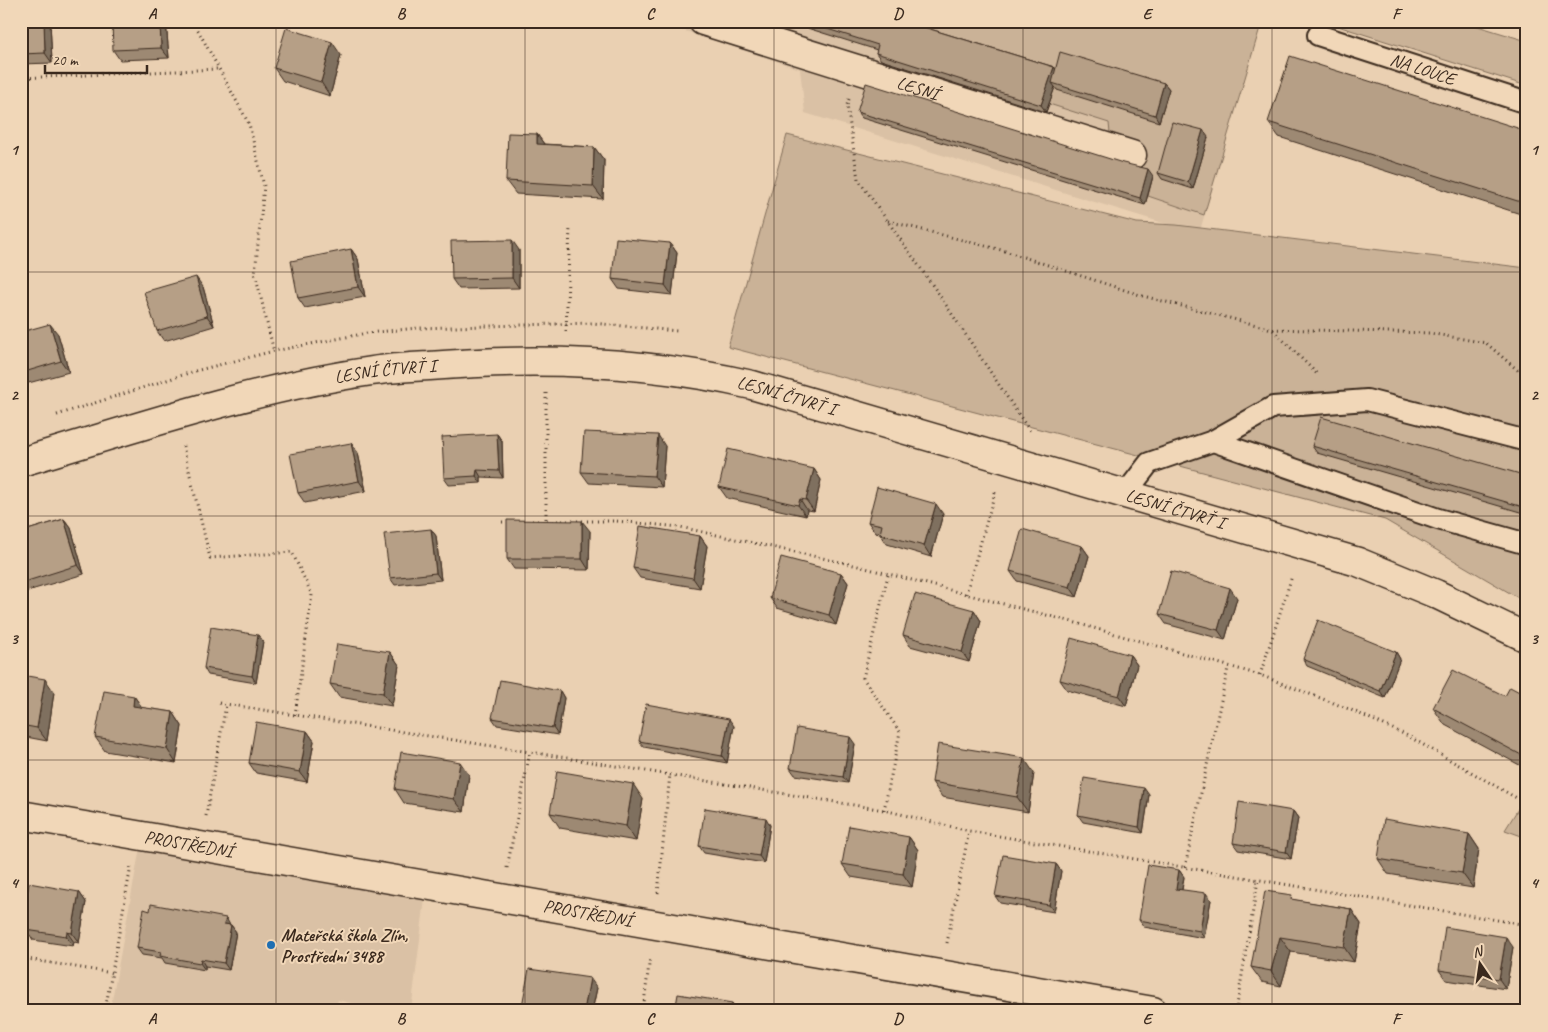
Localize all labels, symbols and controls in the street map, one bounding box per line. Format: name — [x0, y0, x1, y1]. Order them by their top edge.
text: A — [148, 4, 158, 24]
text: B — [397, 4, 407, 24]
text: C — [646, 4, 656, 24]
text: D — [893, 4, 904, 24]
text: E — [1143, 4, 1154, 24]
text: F — [1392, 4, 1403, 24]
scale bar — [45, 42, 148, 74]
street label: NA LOUCE — [1387, 48, 1460, 91]
text: 20 m — [52, 51, 79, 70]
street label: LESNÍ — [894, 71, 945, 106]
text: 1 — [10, 140, 19, 160]
text: 1 — [1530, 140, 1539, 160]
street label: LESNÍ ČTVRŤ I — [333, 354, 440, 388]
street label: LESNÍ ČTVRŤ I — [735, 371, 842, 421]
text: 2 — [10, 385, 19, 405]
text: 2 — [1530, 385, 1539, 405]
street label: LESNÍ ČTVRŤ I — [1123, 484, 1231, 535]
text: 3 — [10, 629, 19, 649]
text: 3 — [1530, 629, 1539, 649]
street label: PROSTŘEDNÍ — [143, 826, 238, 863]
text: 4 — [10, 873, 19, 893]
text: 4 — [1530, 873, 1539, 893]
street label: PROSTŘEDNÍ — [542, 895, 637, 932]
place label: Mateřská škola Zlín, Prostřední 3488 — [281, 924, 409, 967]
marker: Mateřská škola Zlín, Prostřední 3488 — [265, 939, 277, 951]
north arrow — [1456, 940, 1506, 990]
text: N — [1471, 942, 1486, 961]
text: A — [148, 1009, 158, 1029]
text: B — [397, 1009, 407, 1029]
text: C — [646, 1009, 656, 1029]
text: D — [893, 1009, 904, 1029]
text: E — [1143, 1009, 1154, 1029]
text: F — [1392, 1009, 1403, 1029]

